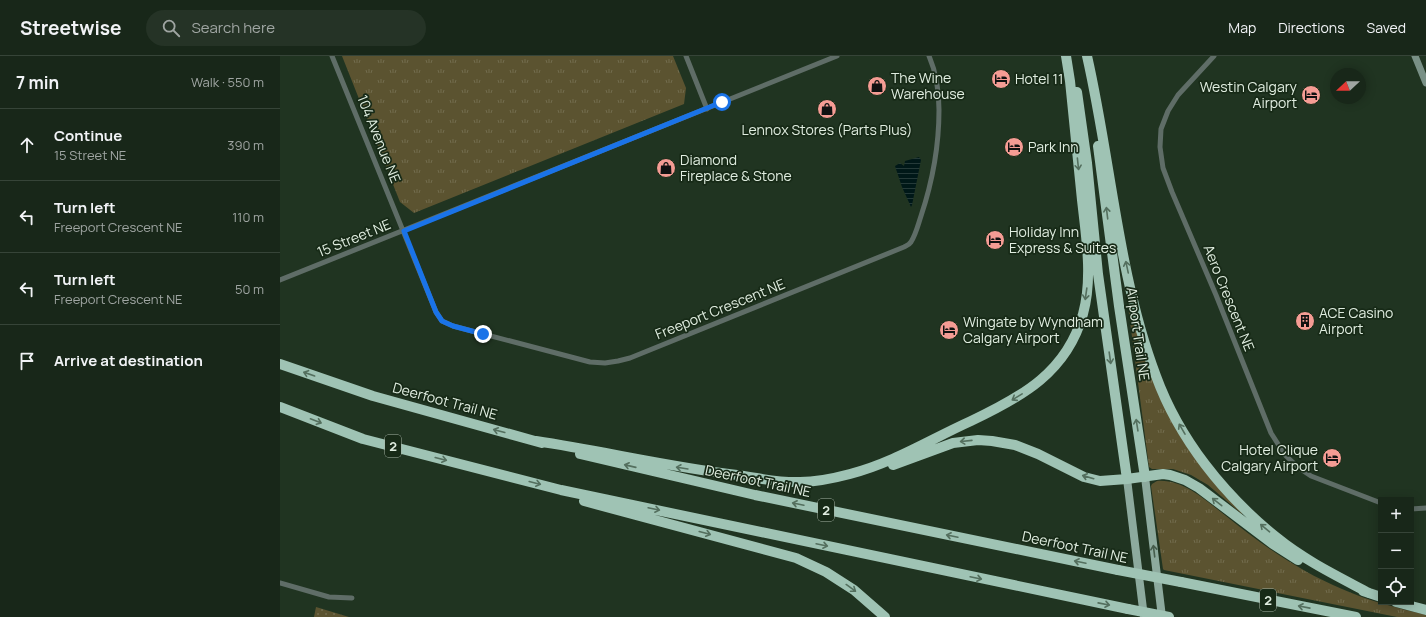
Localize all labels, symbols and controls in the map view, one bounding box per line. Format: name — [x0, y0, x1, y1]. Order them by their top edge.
search box — [146, 10, 426, 46]
text: Streetwise — [20, 15, 122, 41]
icon: search — [160, 17, 182, 39]
text: Search here — [192, 17, 275, 38]
text: Map — [1228, 18, 1256, 37]
text: Directions — [1278, 18, 1345, 37]
text: Saved — [1367, 18, 1406, 37]
place label: The Wine Warehouse — [891, 68, 965, 103]
hotel icon: Hotel 11 — [990, 68, 1012, 90]
north arrow — [1330, 68, 1366, 104]
place label: Hotel 11 — [1015, 69, 1063, 88]
text: 7 min — [16, 71, 59, 94]
text: Walk · 550 m — [191, 73, 264, 91]
shop icon: The Wine Warehouse — [866, 75, 888, 97]
place label: Westin Calgary Airport — [1200, 77, 1298, 112]
hotel icon: Westin Calgary Airport — [1300, 84, 1322, 106]
street label: 104 Avenue NE — [353, 92, 406, 186]
route start — [713, 93, 731, 111]
shop icon: Lennox Stores (Parts Plus) — [816, 98, 838, 120]
place label: Lennox Stores (Parts Plus) — [741, 120, 913, 139]
text: Continue — [54, 125, 122, 146]
icon: ahead — [16, 134, 38, 156]
text: 390 m — [227, 136, 264, 154]
hotel icon: Park Inn — [1003, 136, 1025, 158]
place label: Park Inn — [1028, 137, 1079, 156]
text: 15 Street NE — [54, 146, 126, 164]
place label: Diamond Fireplace & Stone — [680, 150, 792, 185]
shop icon: Diamond Fireplace & Stone — [655, 157, 677, 179]
one-way arrow — [1074, 157, 1082, 170]
text: Turn left — [54, 197, 116, 218]
icon: left — [16, 206, 38, 228]
one-way arrow — [1103, 207, 1111, 220]
text: 110 m — [232, 208, 264, 226]
street label: 15 Street NE — [314, 214, 393, 261]
text: Freeport Crescent NE — [54, 218, 183, 236]
place label: Holiday Inn Express & Suites — [1009, 222, 1116, 257]
hotel icon: Holiday Inn Express & Suites — [984, 229, 1006, 251]
street label: Aero Crescent NE — [1199, 242, 1259, 354]
one-way arrow — [1122, 261, 1130, 274]
text: Turn left — [54, 269, 116, 290]
street label: Freeport Crescent NE — [652, 274, 788, 343]
icon: left — [16, 278, 38, 300]
text: 50 m — [235, 280, 264, 298]
street label: Airport Trail NE — [1123, 286, 1154, 382]
one-way arrow — [1082, 287, 1090, 300]
text: Freeport Crescent NE — [54, 290, 183, 308]
place label: ACE Casino Airport — [1319, 303, 1393, 338]
building icon: ACE Casino Airport — [1294, 310, 1316, 332]
place label: Wingate by Wyndham Calgary Airport — [963, 312, 1103, 347]
hotel icon: Wingate by Wyndham Calgary Airport — [938, 319, 960, 341]
route end — [474, 325, 492, 343]
icon: arrive — [16, 350, 38, 372]
text: Arrive at destination — [54, 350, 203, 371]
one-way arrow — [1106, 351, 1114, 364]
one-way arrow — [303, 370, 316, 377]
street label: Deerfoot Trail NE — [391, 377, 500, 424]
one-way arrow — [1012, 393, 1023, 401]
one-way arrow — [310, 417, 322, 425]
one-way arrow — [1133, 419, 1141, 432]
one-way arrow — [1178, 423, 1186, 435]
one-way arrow — [492, 426, 505, 434]
road number: 2 — [385, 435, 401, 457]
one-way arrow — [960, 438, 973, 445]
place label: Hotel Clique Calgary Airport — [1221, 440, 1318, 475]
hotel icon: Hotel Clique Calgary Airport — [1321, 447, 1343, 469]
one-way arrow — [434, 455, 447, 463]
street label: Deerfoot Trail NE — [704, 460, 813, 501]
one-way arrow — [624, 461, 637, 469]
one-way arrow — [675, 463, 688, 471]
one-way arrow — [1082, 473, 1095, 480]
one-way arrow — [528, 480, 541, 487]
one-way arrow — [1211, 497, 1222, 506]
map controls — [1378, 497, 1414, 605]
button: + — [1378, 497, 1414, 533]
road number: 2 — [818, 499, 834, 521]
one-way arrow — [791, 500, 804, 508]
one-way arrow — [647, 506, 660, 514]
one-way arrow — [1261, 524, 1271, 533]
street label: Deerfoot Trail NE — [1021, 526, 1130, 567]
one-way arrow — [698, 530, 711, 537]
one-way arrow — [946, 531, 959, 539]
button: − — [1378, 533, 1414, 569]
one-way arrow — [815, 542, 828, 550]
one-way arrow — [1150, 544, 1158, 557]
one-way arrow — [1074, 557, 1087, 565]
button: locate — [1378, 569, 1414, 605]
one-way arrow — [970, 575, 983, 583]
one-way arrow — [846, 584, 857, 593]
road number: 2 — [1260, 589, 1276, 611]
one-way arrow — [1097, 601, 1110, 609]
one-way arrow — [1298, 602, 1311, 610]

